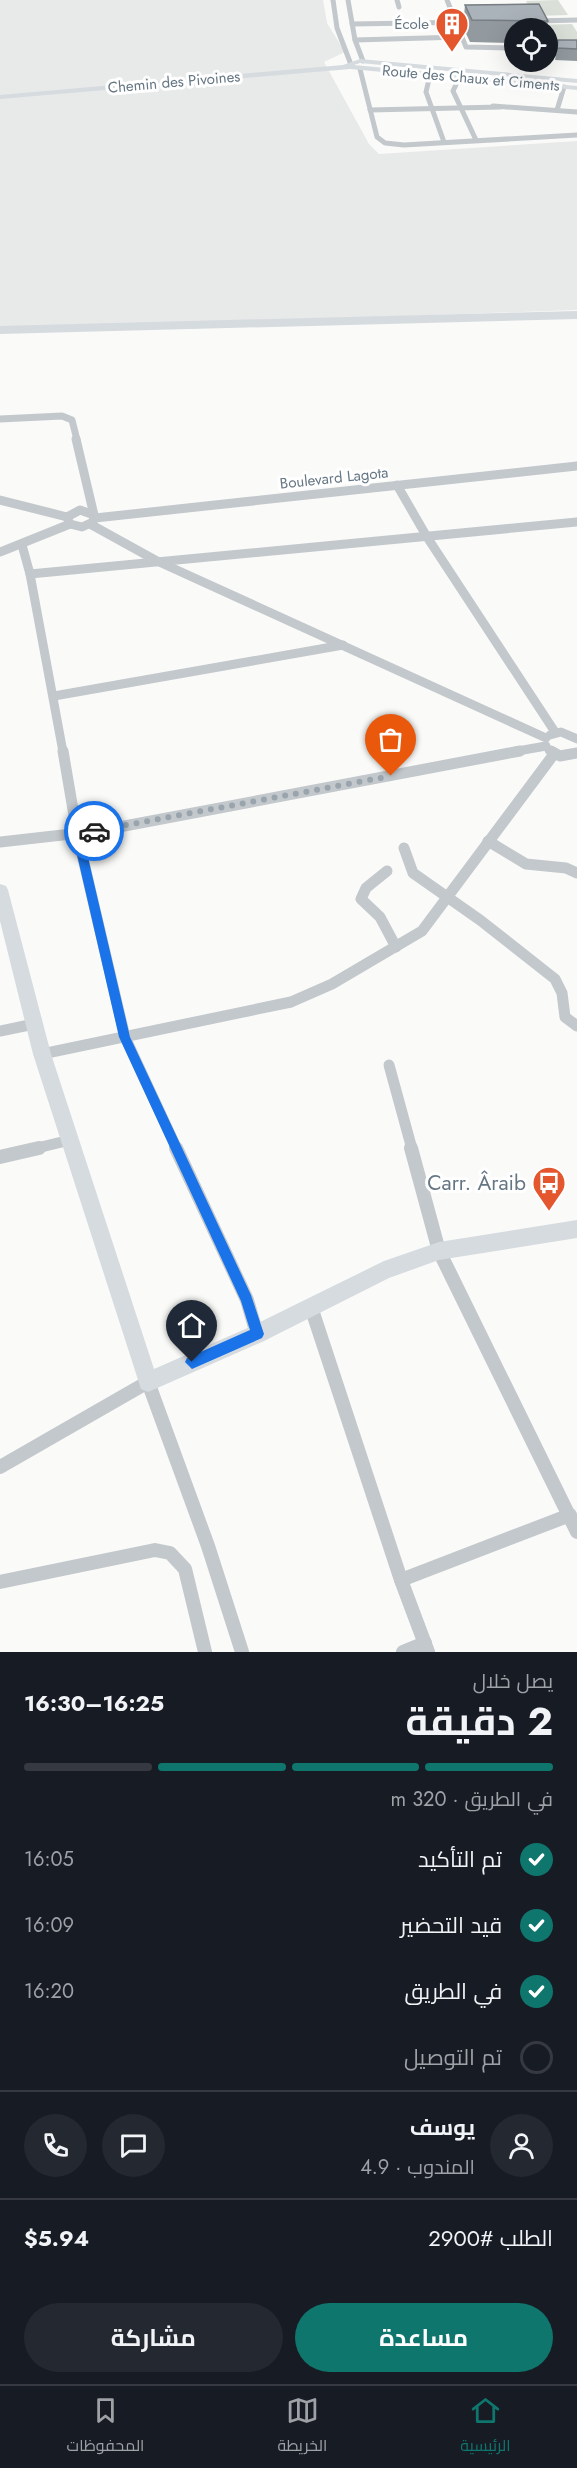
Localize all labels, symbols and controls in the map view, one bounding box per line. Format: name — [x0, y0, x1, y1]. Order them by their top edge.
building icon: École — [434, 6, 470, 53]
place label: École — [394, 13, 429, 35]
map controls — [504, 18, 558, 72]
button: locate — [504, 18, 558, 72]
street label: Route des Chaux et Ciments — [381, 59, 561, 97]
street label: Chemin des Pivoines — [107, 65, 241, 99]
street label: Boulevard Lagota — [279, 461, 389, 495]
pin — [365, 714, 416, 776]
icon: bag — [374, 723, 407, 756]
courier — [64, 801, 124, 861]
icon: car — [78, 815, 111, 848]
bus stop icon: Carr. Âraib — [531, 1165, 567, 1212]
place label: Carr. Âraib — [427, 1168, 526, 1198]
pin — [166, 1300, 217, 1362]
icon: home — [175, 1309, 208, 1342]
text: يصل خلال — [473, 1667, 553, 1696]
text: 16:25–16:30 — [24, 1687, 164, 1719]
text: 2 دقيقة — [405, 1693, 553, 1750]
text: في الطريق · 320 m — [391, 1785, 553, 1814]
text: تم التأكيد — [418, 1843, 502, 1875]
icon: check — [520, 1843, 553, 1876]
text: 16:05 — [24, 1845, 74, 1874]
text: قيد التحضير — [400, 1909, 502, 1941]
icon: check — [520, 1909, 553, 1942]
text: 16:09 — [24, 1911, 74, 1940]
text: في الطريق — [405, 1975, 502, 2007]
icon: check — [520, 1975, 553, 2008]
text: 16:20 — [24, 1977, 74, 2006]
text: تم التوصيل — [404, 2041, 502, 2073]
text: يوسف — [410, 2111, 475, 2143]
button: phone — [24, 2114, 87, 2177]
button: chat — [102, 2114, 165, 2177]
button: person — [490, 2114, 553, 2177]
text: المندوب · 4.9 — [360, 2153, 475, 2182]
text: $5.94 — [24, 2222, 89, 2254]
text: الطلب #2900 — [428, 2222, 553, 2254]
button: مشاركة — [24, 2303, 283, 2372]
button: مساعدة — [295, 2303, 553, 2372]
tab: المحفوظات — [67, 2394, 144, 2460]
tab: الخريطة — [277, 2394, 327, 2460]
tab: الرئيسية — [460, 2394, 511, 2460]

